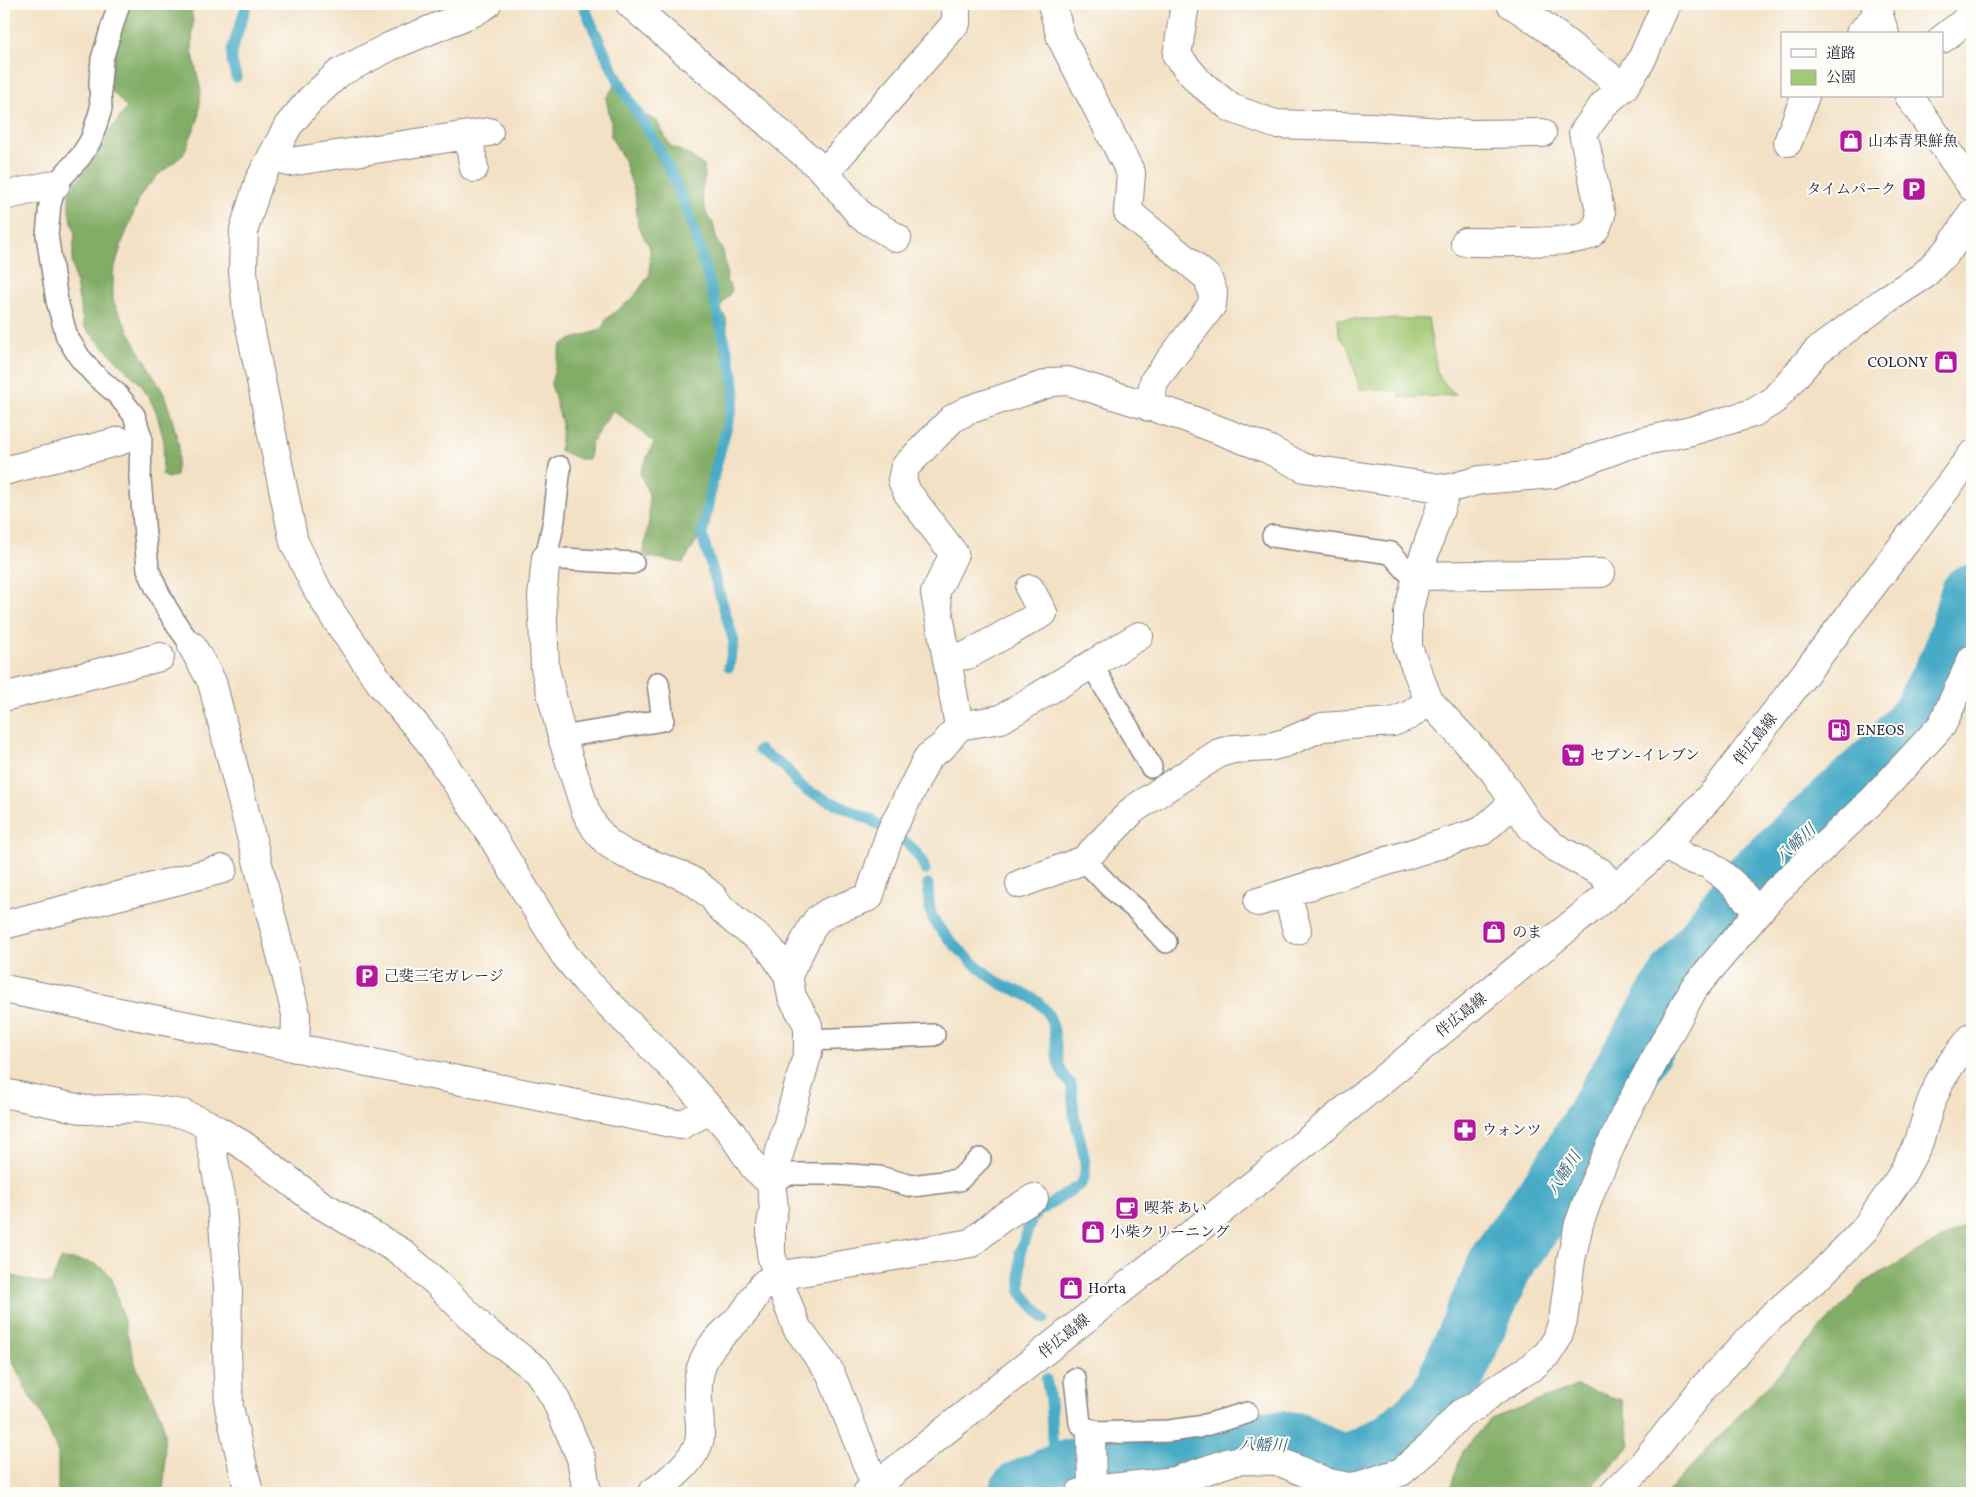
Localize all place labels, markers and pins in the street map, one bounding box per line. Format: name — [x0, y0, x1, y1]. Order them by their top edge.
shop icon: 山本青果鮮魚 — [1838, 128, 1864, 154]
place label: 山本青果鮮魚 — [1868, 132, 1958, 153]
parking icon: タイムパーク — [1901, 176, 1927, 202]
place label: タイムパーク — [1806, 180, 1896, 201]
shop icon: COLONY — [1933, 349, 1959, 375]
place label: COLONY — [1868, 353, 1929, 374]
fuel station icon: ENEOS — [1826, 717, 1852, 743]
place label: ENEOS — [1856, 721, 1904, 742]
supermarket icon: セブン-イレブン — [1560, 742, 1586, 768]
place label: セブン-イレブン — [1590, 746, 1700, 767]
shop icon: のま — [1481, 919, 1507, 945]
place label: のま — [1512, 923, 1542, 944]
parking icon: 己斐三宅ガレージ — [354, 963, 380, 989]
place label: 己斐三宅ガレージ — [384, 967, 504, 988]
pharmacy icon: ウォンツ — [1452, 1117, 1478, 1143]
place label: ウォンツ — [1482, 1121, 1541, 1142]
cafe icon: 喫茶 あい — [1114, 1195, 1140, 1221]
place label: 喫茶 あい — [1144, 1199, 1207, 1220]
shop icon: 小柴クリーニング — [1080, 1219, 1106, 1245]
place label: 小柴クリーニング — [1110, 1223, 1230, 1244]
shop icon: Horta — [1058, 1275, 1084, 1301]
place label: Horta — [1088, 1279, 1126, 1300]

